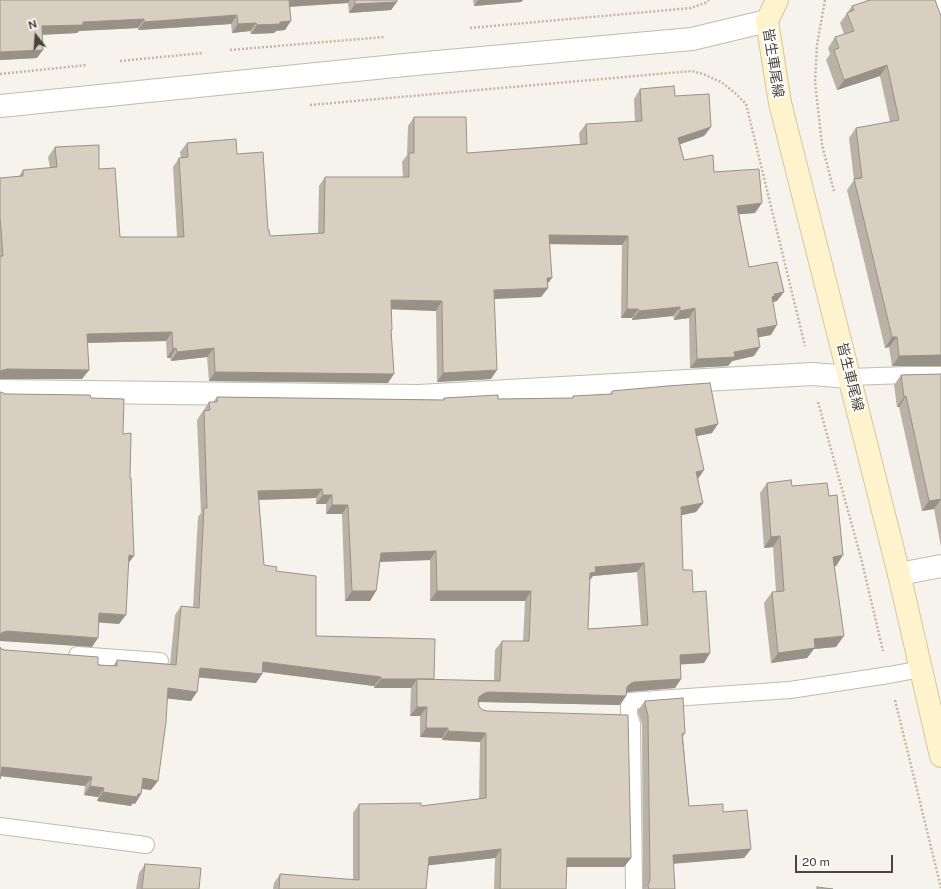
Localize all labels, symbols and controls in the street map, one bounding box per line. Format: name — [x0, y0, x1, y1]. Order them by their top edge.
north arrow — [16, 16, 56, 56]
text: N — [27, 18, 38, 32]
street label: 皆生車尾線 — [759, 27, 787, 99]
street label: 皆生車尾線 — [833, 341, 867, 413]
scale bar — [797, 847, 895, 873]
text: 20 m — [802, 855, 830, 869]

